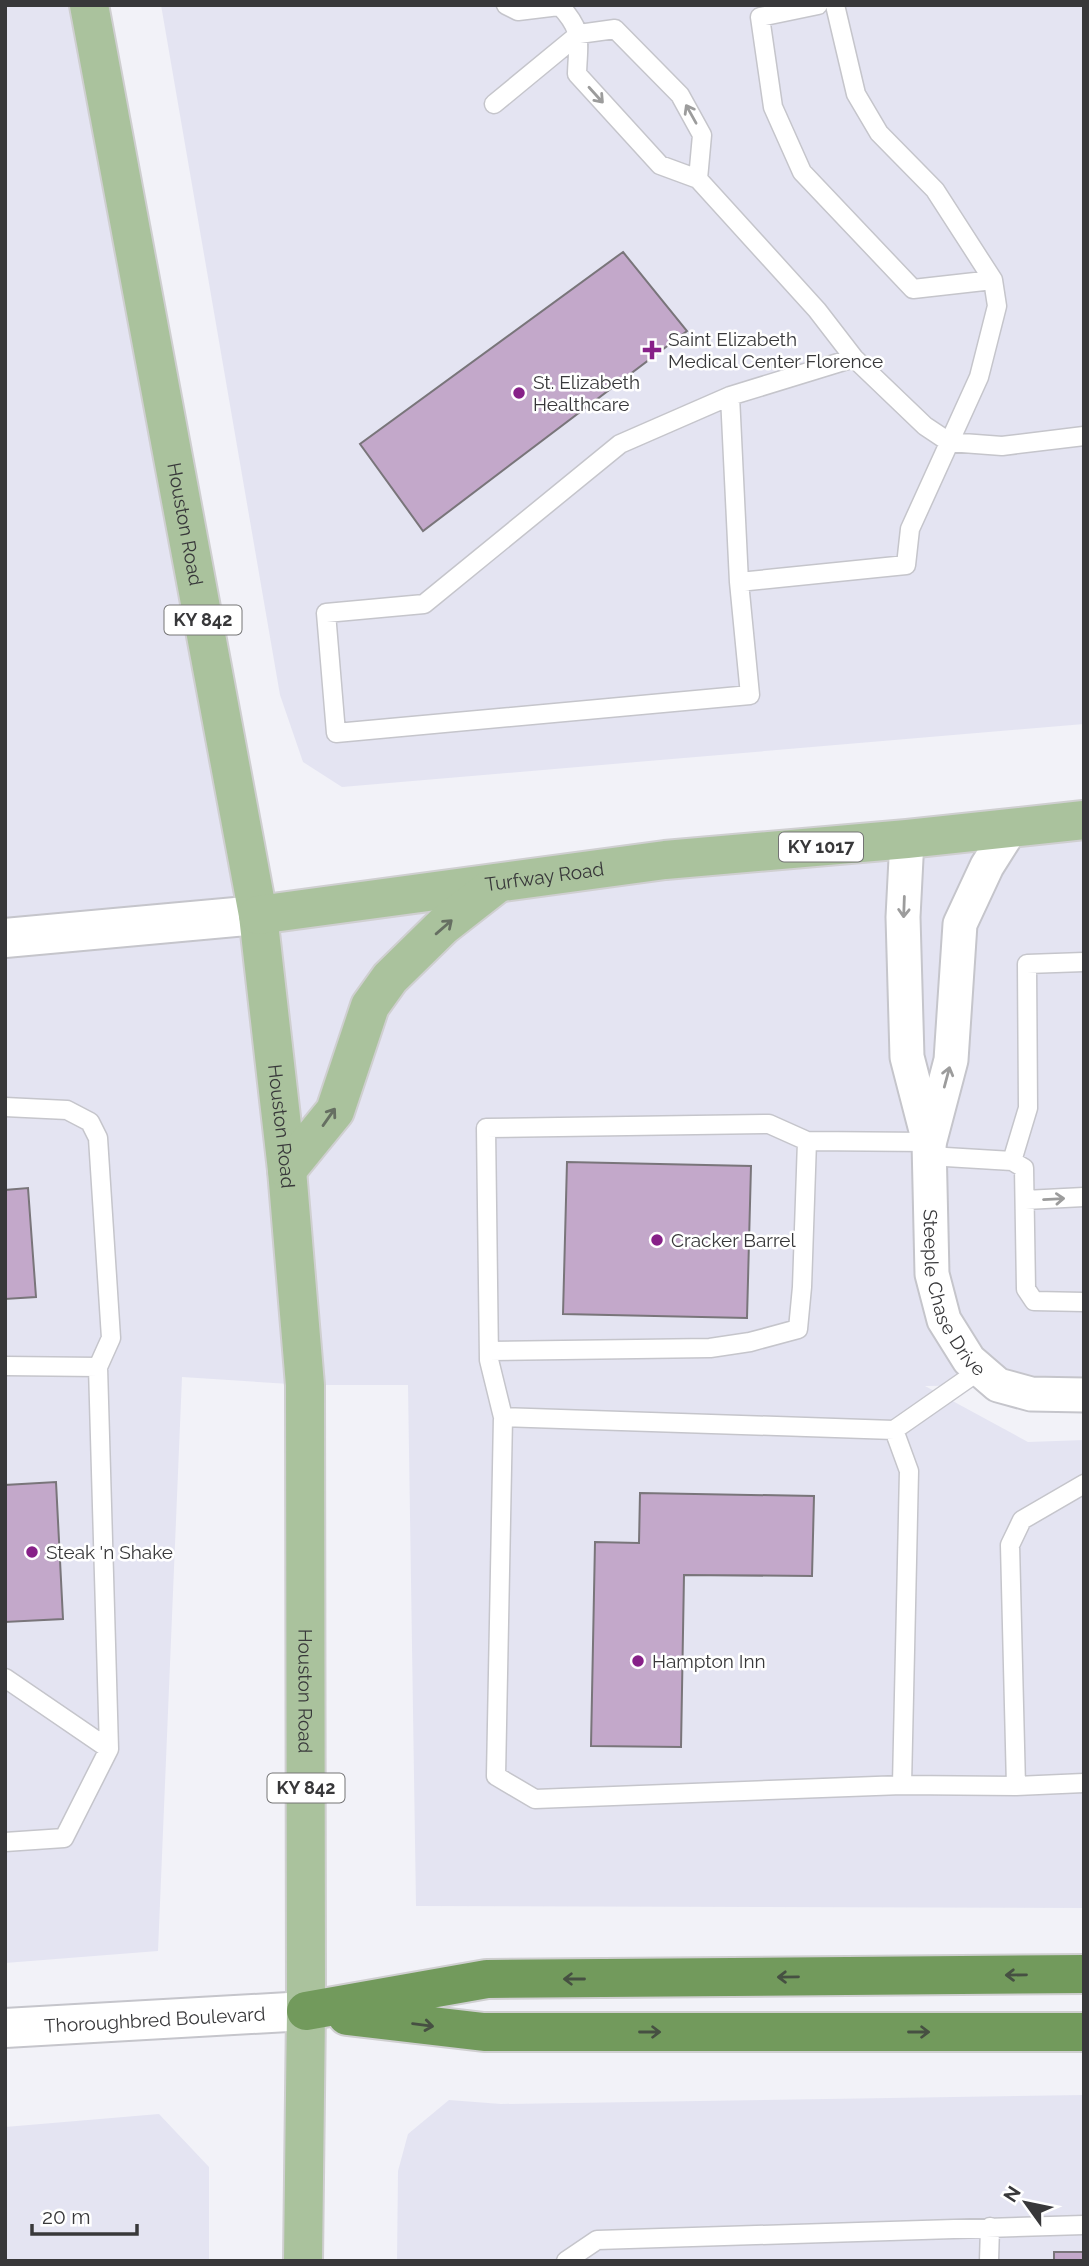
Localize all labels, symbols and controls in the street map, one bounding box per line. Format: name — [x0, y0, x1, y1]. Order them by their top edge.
one-way arrow — [588, 86, 604, 104]
one-way arrow — [683, 104, 697, 124]
place label: Saint Elizabeth Medical Center Florence — [668, 328, 883, 372]
marker: Saint Elizabeth Medical Center Florence — [642, 340, 662, 360]
place label: St. Elizabeth Healthcare — [533, 371, 640, 415]
marker: St. Elizabeth Healthcare — [511, 385, 527, 401]
street label: Houston Road — [163, 461, 208, 587]
road number: KY 842 — [164, 606, 242, 634]
road number: KY 1017 — [779, 832, 863, 862]
street label: Turfway Road — [484, 857, 605, 895]
one-way arrow — [897, 896, 910, 919]
one-way arrow — [434, 919, 452, 935]
street label: Houston Road — [264, 1063, 299, 1189]
one-way arrow — [941, 1066, 954, 1088]
one-way arrow — [322, 1108, 336, 1127]
one-way arrow — [1042, 1192, 1065, 1205]
street label: Steeple Chase Drive — [920, 1209, 990, 1380]
place label: Cracker Barrel — [671, 1229, 796, 1251]
marker: Cracker Barrel — [649, 1232, 665, 1248]
place label: Steak 'n Shake — [46, 1541, 173, 1563]
marker: Steak 'n Shake — [24, 1544, 40, 1560]
street label: Houston Road — [294, 1629, 317, 1753]
place label: Hampton Inn — [652, 1650, 766, 1672]
marker: Hampton Inn — [630, 1653, 646, 1669]
road number: KY 842 — [268, 1773, 344, 1802]
one-way arrow — [1004, 1968, 1027, 1982]
one-way arrow — [777, 1970, 800, 1984]
one-way arrow — [563, 1972, 586, 1986]
street label: Thoroughbred Boulevard — [44, 2002, 266, 2037]
one-way arrow — [411, 2018, 433, 2031]
one-way arrow — [638, 2025, 661, 2039]
one-way arrow — [907, 2025, 930, 2039]
north arrow — [991, 2168, 1061, 2238]
text: N — [999, 2182, 1025, 2206]
scale bar — [32, 2192, 136, 2236]
text: 20 m — [42, 2204, 90, 2229]

